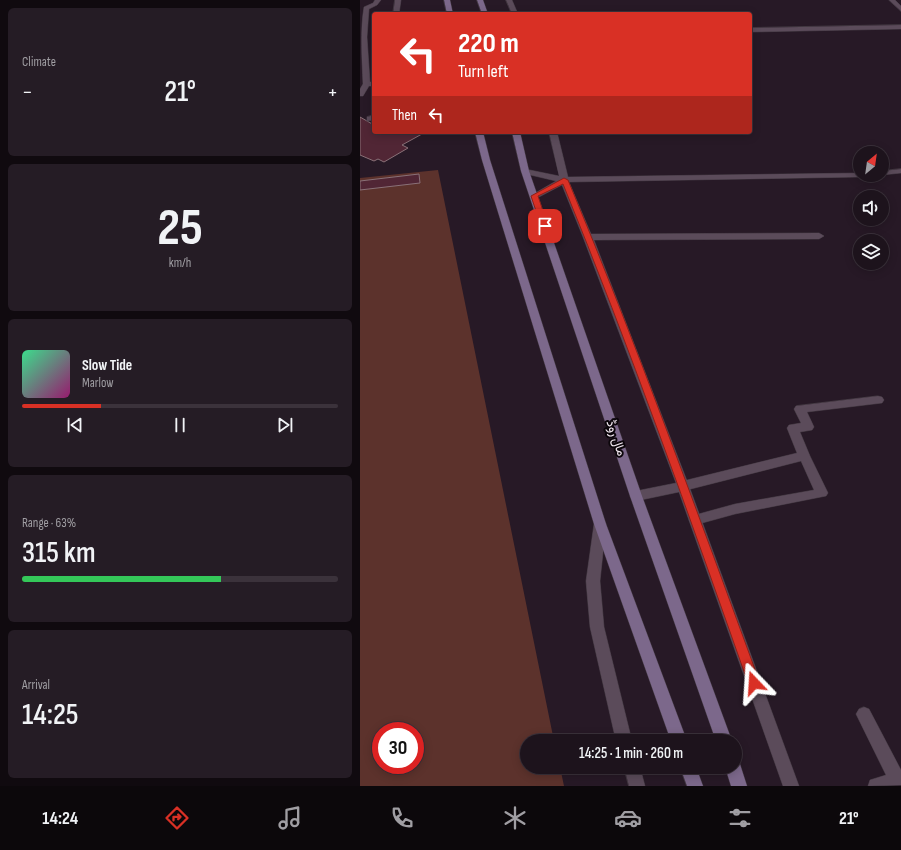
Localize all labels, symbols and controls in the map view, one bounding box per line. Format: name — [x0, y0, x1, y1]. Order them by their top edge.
text: 220 m — [458, 27, 519, 60]
icon: left — [392, 28, 444, 80]
text: Climate — [22, 54, 56, 70]
text: Turn left — [458, 61, 509, 82]
text: 21° — [164, 74, 196, 110]
text: − — [22, 79, 33, 106]
text: + — [327, 79, 338, 106]
icon: left — [425, 104, 447, 126]
text: Then — [392, 106, 417, 125]
north arrow — [853, 146, 889, 182]
map controls — [853, 146, 889, 270]
button: sound — [853, 190, 889, 226]
text: 25 — [157, 197, 203, 260]
pin — [528, 209, 562, 243]
icon: arrive — [534, 215, 556, 237]
button: layers — [853, 234, 889, 270]
text: km/h — [169, 255, 191, 271]
text: Slow Tide — [82, 356, 132, 375]
text: Marlow — [82, 375, 114, 391]
icon: previous — [64, 414, 86, 436]
icon: pause — [169, 414, 191, 436]
icon: next — [274, 414, 296, 436]
street label: مال روڈ — [602, 418, 630, 458]
text: Range · 63% — [22, 515, 76, 531]
text: 315 km — [22, 535, 96, 571]
position arrow — [733, 662, 775, 704]
text: Arrival — [22, 677, 50, 693]
text: 14:25 — [22, 697, 79, 733]
speed limit sign: 30 — [372, 722, 424, 774]
text: 14:25 · 1 min · 260 m — [579, 744, 683, 763]
icon: directions — [163, 804, 191, 832]
icon: music — [276, 804, 304, 832]
icon: phone — [388, 804, 416, 832]
icon: climate — [501, 804, 529, 832]
icon: car — [614, 804, 642, 832]
icon: filters — [726, 804, 754, 832]
text: 14:24 — [42, 808, 78, 829]
text: 21° — [839, 808, 859, 829]

